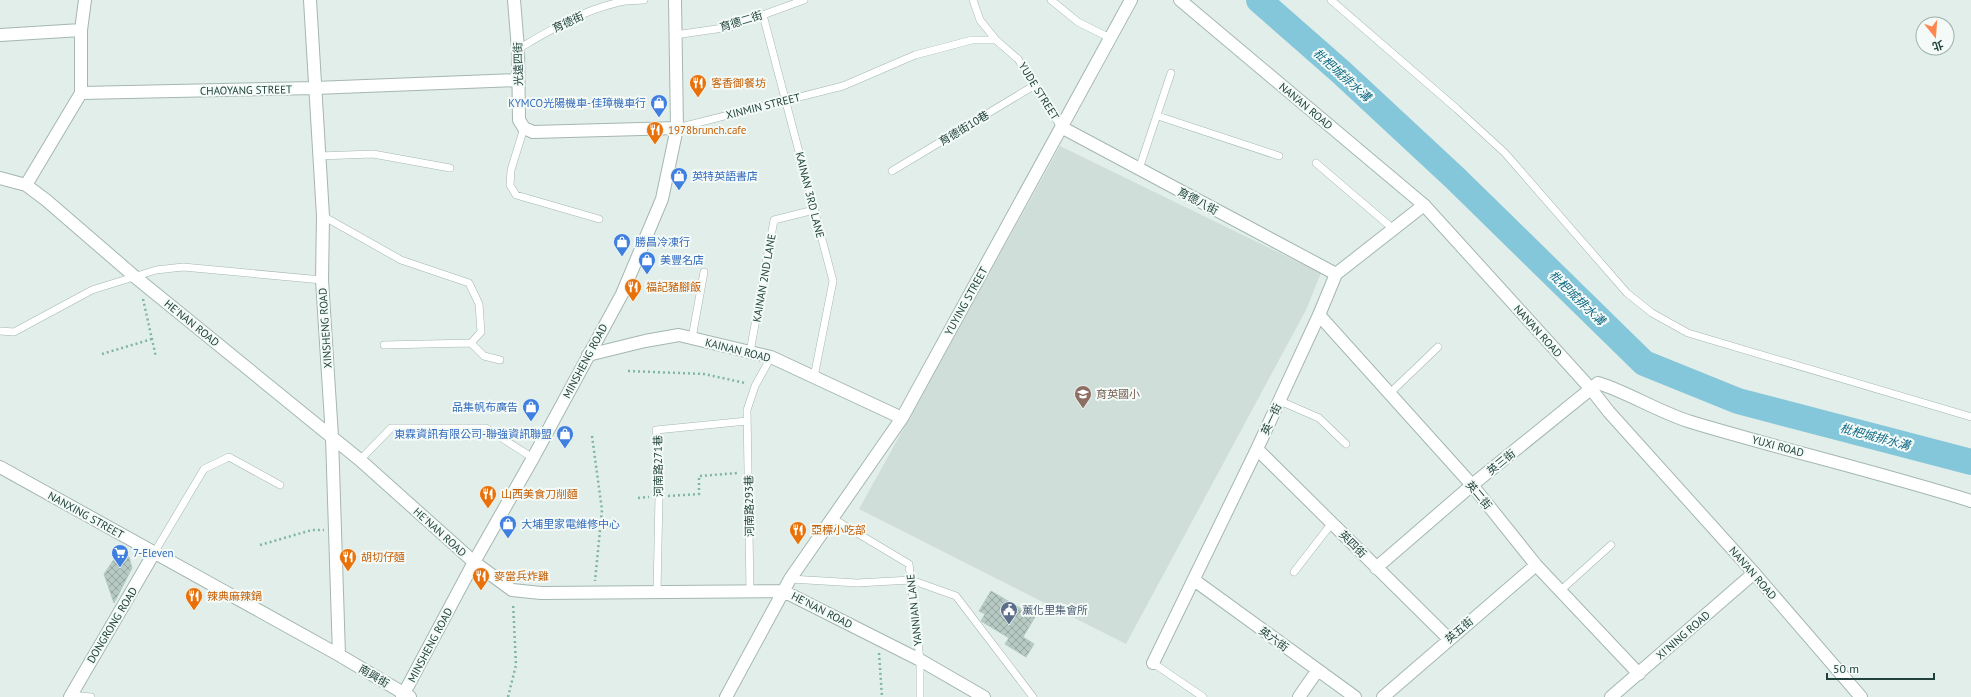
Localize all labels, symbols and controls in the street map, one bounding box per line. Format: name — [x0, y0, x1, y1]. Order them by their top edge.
street label: 育德二街 — [718, 8, 764, 34]
street label: 育德街 — [550, 9, 586, 35]
north arrow — [1915, 16, 1955, 56]
text: 北 — [1931, 37, 1945, 54]
street label: 光遠四街 — [511, 42, 525, 86]
water label: 枇杷城排水溝 — [1311, 45, 1376, 106]
street label: YUDE STREET — [1016, 59, 1062, 123]
restaurant icon: 客香御餐坊 — [688, 73, 708, 98]
place label: 客香御餐坊 — [711, 76, 766, 90]
street label: NAN’AN ROAD — [1276, 80, 1336, 132]
street label: CHAOYANG STREET — [200, 82, 292, 98]
street label: XINMIN STREET — [724, 90, 802, 122]
shop icon: KYMCO光陽機車-佳璋機車行 — [649, 93, 669, 118]
place label: KYMCO光陽機車-佳璋機車行 — [508, 96, 646, 110]
street label: 育德街10巷 — [936, 108, 992, 148]
restaurant icon: 1978brunch.cafe — [645, 120, 665, 145]
place label: 1978brunch.cafe — [668, 123, 747, 137]
street label: KAINAN 3RD LANE — [793, 150, 828, 240]
shop icon: 英特英語書店 — [669, 166, 689, 191]
place label: 英特英語書店 — [692, 169, 758, 183]
street label: 育德八街 — [1175, 184, 1221, 218]
shop icon: 勝昌冷凍行 — [612, 232, 632, 257]
street label: KAINAN 2ND LANE — [749, 233, 779, 323]
place label: 勝昌冷凍行 — [635, 235, 690, 249]
shop icon: 美豐名店 — [637, 250, 657, 275]
place label: 美豐名店 — [660, 253, 704, 267]
street label: YUYING STREET — [941, 264, 991, 338]
water label: 枇杷城排水溝 — [1546, 267, 1610, 329]
restaurant icon: 福記豬腳飯 — [623, 277, 643, 302]
place label: 福記豬腳飯 — [646, 280, 701, 294]
street label: XINSHENG ROAD — [315, 287, 335, 369]
street label: HE'NAN ROAD — [162, 297, 222, 349]
street label: NAN’AN ROAD — [1511, 302, 1565, 360]
street label: MINSHENG ROAD — [559, 321, 611, 401]
street label: KAINAN ROAD — [704, 335, 772, 365]
school or university icon: 育英國小 — [1073, 384, 1093, 409]
place label: 育英國小 — [1096, 387, 1140, 401]
shop icon: 品集帆布廣告 — [521, 397, 541, 422]
place label: 品集帆布廣告 — [452, 400, 518, 414]
street label: 英一街 — [1258, 401, 1284, 437]
water label: 枇杷城排水溝 — [1838, 420, 1914, 454]
shop icon: 東霖資訊有限公司-聯強資訊聯盟 — [555, 424, 575, 449]
place label: 東霖資訊有限公司-聯強資訊聯盟 — [394, 427, 552, 441]
street label: YUXI ROAD — [1751, 432, 1805, 460]
street label: 河南路271巷 — [650, 435, 666, 497]
street label: 英三街 — [1484, 446, 1518, 478]
street label: 河南路293巷 — [741, 475, 757, 537]
street label: 英二街 — [1463, 478, 1495, 512]
restaurant icon: 山西美食刀削麵 — [478, 484, 498, 509]
place label: 山西美食刀削麵 — [501, 487, 578, 501]
street label: NANXING STREET — [46, 488, 126, 542]
street label: HE'NAN ROAD — [410, 504, 470, 560]
shop icon: 大埔里家電維修中心 — [498, 514, 518, 539]
place label: 大埔里家電維修中心 — [521, 517, 620, 531]
restaurant icon: 亞標小吃部 — [788, 520, 808, 545]
place label: 亞標小吃部 — [811, 523, 866, 537]
street label: 英四街 — [1336, 527, 1370, 561]
supermarket icon: 7-Eleven — [110, 543, 130, 568]
street label: NAN’AN ROAD — [1726, 544, 1780, 602]
place label: 7-Eleven — [133, 546, 174, 560]
restaurant icon: 胡切仔麵 — [338, 547, 358, 572]
place label: 胡切仔麵 — [361, 550, 405, 564]
restaurant icon: 麥當兵炸雞 — [471, 566, 491, 591]
place label: 麥當兵炸雞 — [494, 569, 549, 583]
street label: YANNIAN LANE — [903, 573, 925, 647]
street label: DONGRONG ROAD — [84, 584, 140, 666]
restaurant icon: 辣典麻辣鍋 — [184, 586, 204, 611]
place label: 辣典麻辣鍋 — [207, 589, 262, 603]
street label: HE'NAN ROAD — [789, 589, 855, 631]
public building icon: 薰化里集會所 — [999, 600, 1019, 625]
place label: 薰化里集會所 — [1022, 603, 1088, 617]
street label: MINSHENG ROAD — [404, 605, 456, 685]
street label: XI'NING ROAD — [1653, 608, 1713, 662]
street label: 英五街 — [1442, 614, 1476, 646]
street label: 英六街 — [1257, 624, 1291, 654]
scale bar — [1827, 655, 1934, 681]
text: 50 m — [1833, 661, 1859, 676]
street label: 南興街 — [356, 662, 392, 690]

